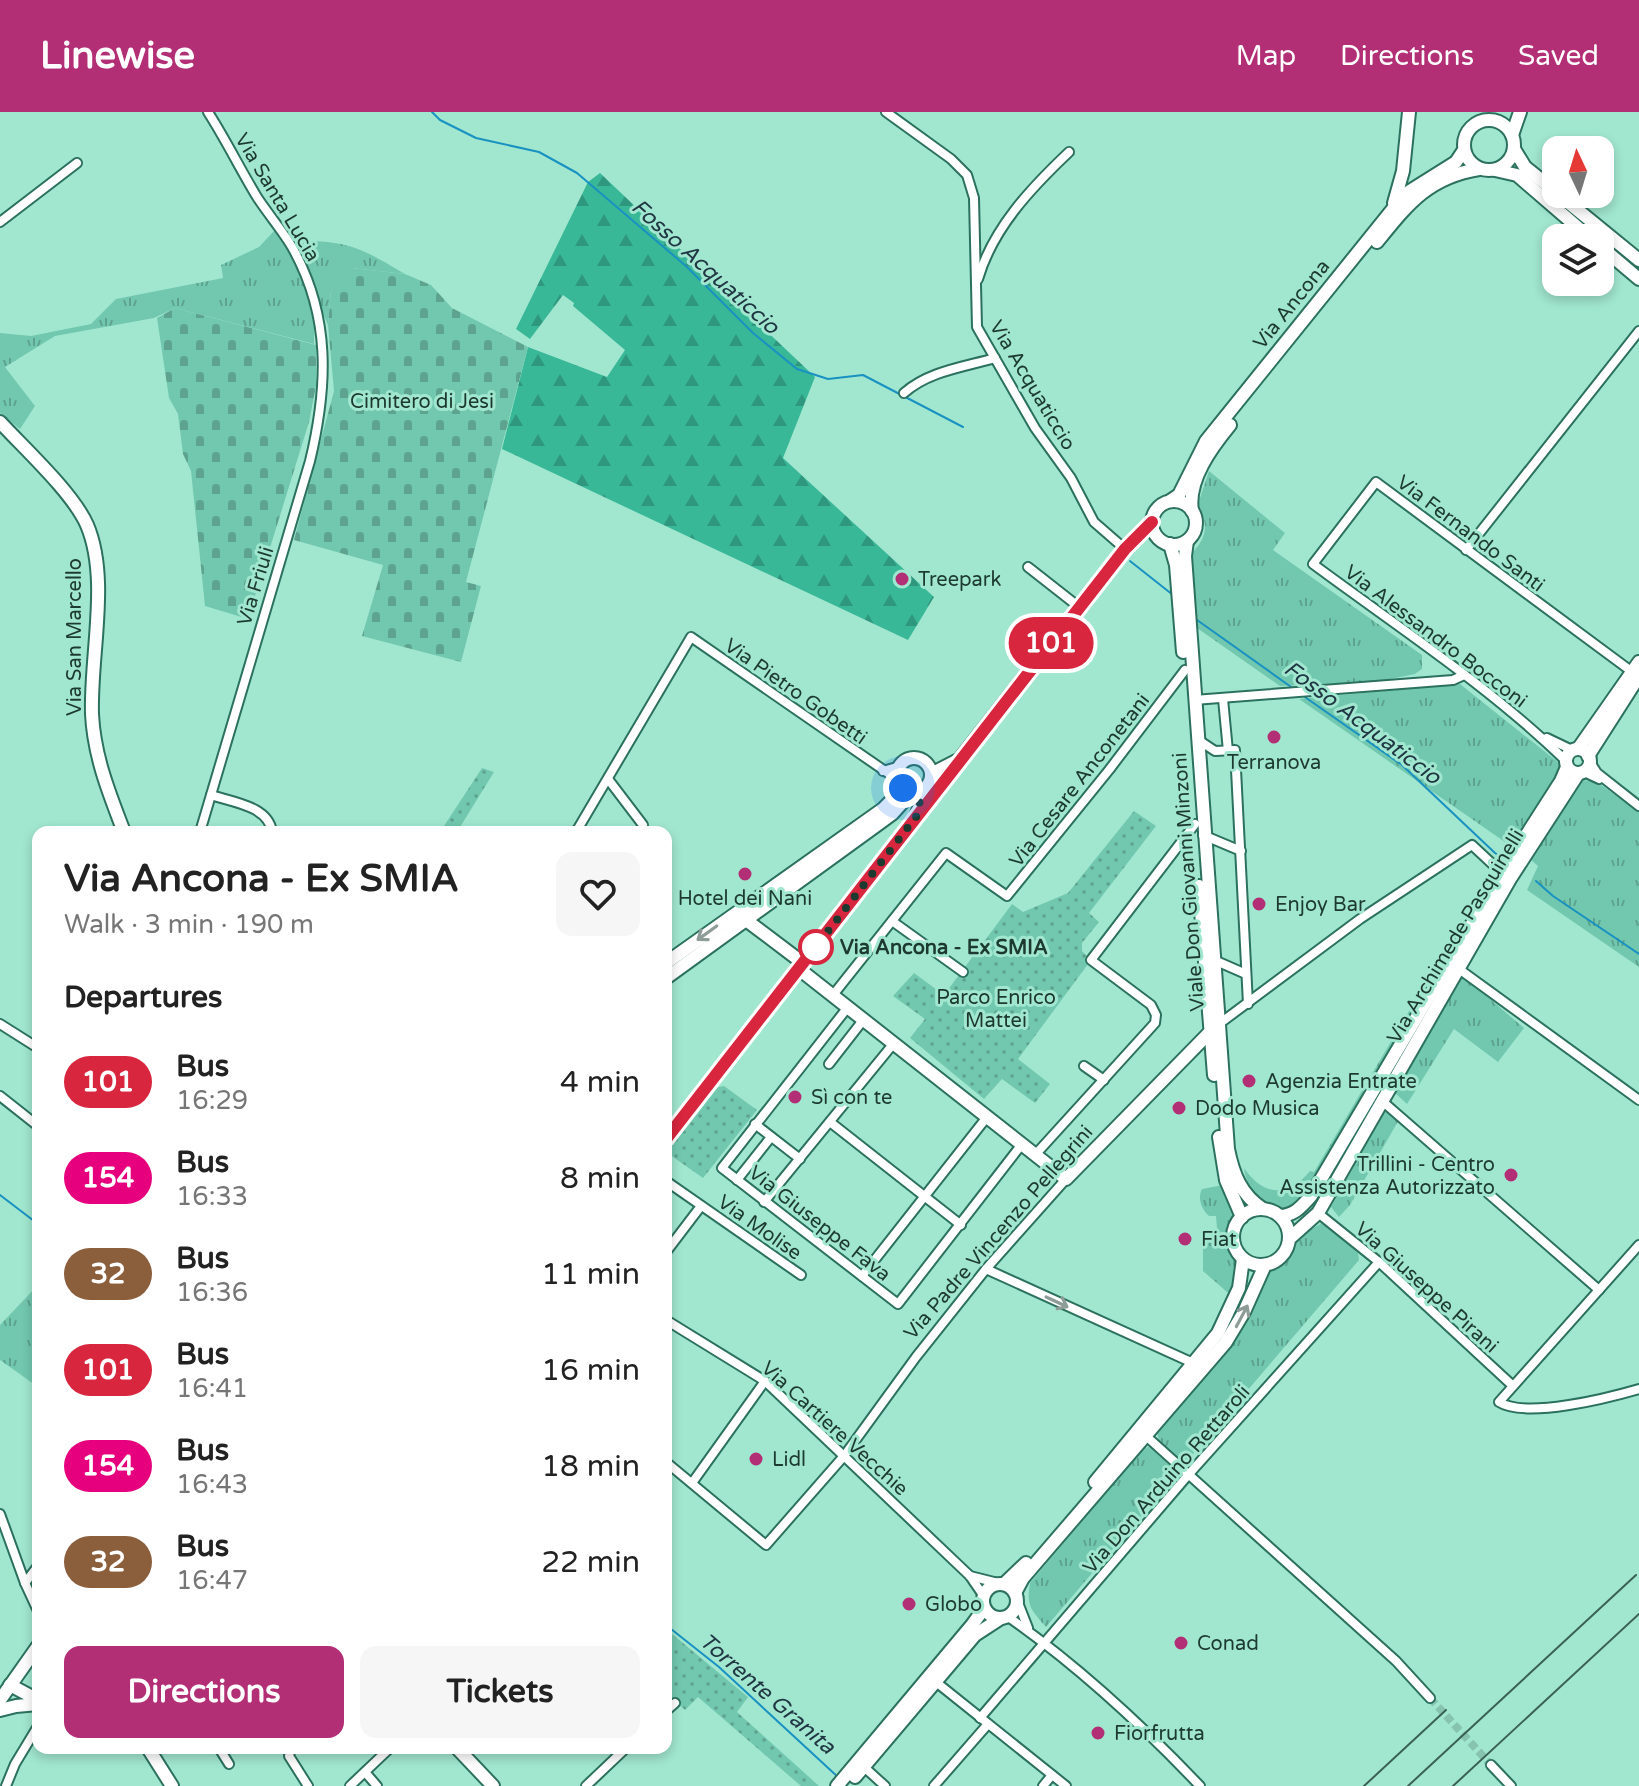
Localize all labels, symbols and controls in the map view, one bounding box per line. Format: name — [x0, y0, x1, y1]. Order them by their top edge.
text: Linewise — [40, 33, 195, 79]
text: Map — [1236, 39, 1296, 73]
text: Directions — [1340, 39, 1474, 73]
text: Saved — [1518, 39, 1599, 73]
street label: Via Santa Lucia — [229, 129, 325, 266]
north arrow — [1542, 136, 1614, 208]
map controls — [1542, 136, 1614, 296]
water label: Fosso Acquaticcio — [626, 194, 786, 341]
button: layers — [1542, 224, 1614, 296]
street label: Via Ancona — [1248, 255, 1335, 354]
street label: Via Acquaticcio — [984, 316, 1080, 455]
park label: Cimitero di Jesi — [350, 390, 494, 414]
street label: Via Fernando Santi — [1392, 470, 1549, 597]
street label: Via Friuli — [233, 544, 279, 629]
street label: Via San Marcello — [63, 558, 87, 716]
street label: Via Alessandro Bocconi — [1339, 560, 1531, 713]
place label: Treepark — [918, 568, 1001, 592]
marker: Treepark — [893, 570, 911, 588]
line badge: 101 — [1005, 617, 1097, 669]
text: 101 — [1025, 626, 1077, 660]
street label: Via Pietro Gobetti — [720, 634, 871, 750]
water label: Fosso Acquaticcio — [1279, 655, 1447, 791]
street label: Via Cesare Anconetani — [1004, 689, 1155, 872]
marker: Terranova — [1265, 728, 1283, 746]
place label: Terranova — [1227, 751, 1321, 775]
street label: Viale Don Giovanni Minzoni — [1168, 752, 1210, 1012]
your location — [883, 768, 923, 808]
street label: Via Archimede Pasquinelli — [1382, 825, 1529, 1048]
button: heart — [556, 852, 640, 936]
text: Via Ancona - Ex SMIA — [64, 856, 459, 902]
marker: Hotel dei Nani — [736, 865, 754, 883]
place label: Hotel dei Nani — [678, 887, 812, 911]
place label: Enjoy Bar — [1275, 893, 1366, 917]
marker: Enjoy Bar — [1250, 895, 1268, 913]
text: Walk · 3 min · 190 m — [64, 909, 314, 940]
one-way arrow — [696, 925, 718, 941]
marker: Via Ancona - Ex SMIA — [799, 930, 833, 964]
place label: Via Ancona - Ex SMIA — [840, 936, 1048, 960]
text: Departures — [64, 979, 222, 1016]
park label: Parco Enrico Mattei — [936, 986, 1056, 1033]
text: Bus — [176, 1048, 229, 1085]
text: 4 min — [560, 1064, 640, 1101]
text: 101 — [82, 1065, 134, 1099]
place label: Agenzia Entrate — [1265, 1070, 1417, 1094]
marker: Agenzia Entrate — [1240, 1072, 1258, 1090]
text: 16:29 — [176, 1085, 248, 1116]
place label: Sì con te — [811, 1086, 892, 1110]
marker: Sì con te — [786, 1088, 804, 1106]
place label: Dodo Musica — [1195, 1097, 1320, 1121]
marker: Dodo Musica — [1170, 1099, 1188, 1117]
street label: Via Padre Vincenzo Pellegrini — [899, 1121, 1098, 1345]
text: Bus — [176, 1144, 229, 1181]
place label: Trillini - Centro Assistenza Autorizzato — [1279, 1153, 1495, 1200]
text: 8 min — [560, 1160, 640, 1197]
text: 154 — [82, 1161, 134, 1195]
street label: Via Giuseppe Fava — [744, 1161, 895, 1287]
marker: Trillini - Centro Assistenza Autorizzato — [1502, 1166, 1520, 1184]
text: 16:33 — [176, 1181, 248, 1212]
street label: Via Molise — [713, 1190, 806, 1266]
street label: Via Giuseppe Pirani — [1350, 1217, 1503, 1358]
place label: Fiat — [1201, 1228, 1237, 1252]
marker: Fiat — [1176, 1230, 1194, 1248]
text: Bus — [176, 1240, 229, 1277]
text: 11 min — [541, 1256, 640, 1293]
text: 32 — [90, 1257, 126, 1291]
text: 16:36 — [176, 1277, 248, 1308]
one-way arrow — [1045, 1295, 1069, 1310]
one-way arrow — [1234, 1305, 1250, 1329]
text: Bus — [176, 1336, 229, 1373]
text: 16 min — [541, 1352, 640, 1389]
text: 101 — [82, 1353, 134, 1387]
street label: Via Cartiere Vecchie — [756, 1356, 913, 1501]
text: 16:41 — [176, 1373, 248, 1404]
street label: Via Don Arduino Rettaroli — [1078, 1380, 1255, 1579]
text: Bus — [176, 1432, 229, 1469]
text: 18 min — [541, 1448, 640, 1485]
place label: Lidl — [772, 1448, 806, 1472]
text: 154 — [82, 1449, 134, 1483]
marker: Lidl — [747, 1450, 765, 1468]
text: 16:43 — [176, 1469, 248, 1500]
text: Bus — [176, 1528, 229, 1565]
text: 22 min — [541, 1544, 640, 1581]
text: 32 — [90, 1545, 126, 1579]
text: 16:47 — [176, 1565, 248, 1596]
place label: Globo — [925, 1593, 982, 1617]
marker: Globo — [900, 1595, 918, 1613]
water label: Torrente Granita — [694, 1628, 841, 1760]
place label: Conad — [1197, 1632, 1259, 1656]
marker: Conad — [1172, 1634, 1190, 1652]
button: Directions — [64, 1646, 344, 1738]
button: Tickets — [360, 1646, 640, 1738]
place label: Fiorfrutta — [1114, 1722, 1205, 1746]
marker: Fiorfrutta — [1089, 1724, 1107, 1742]

